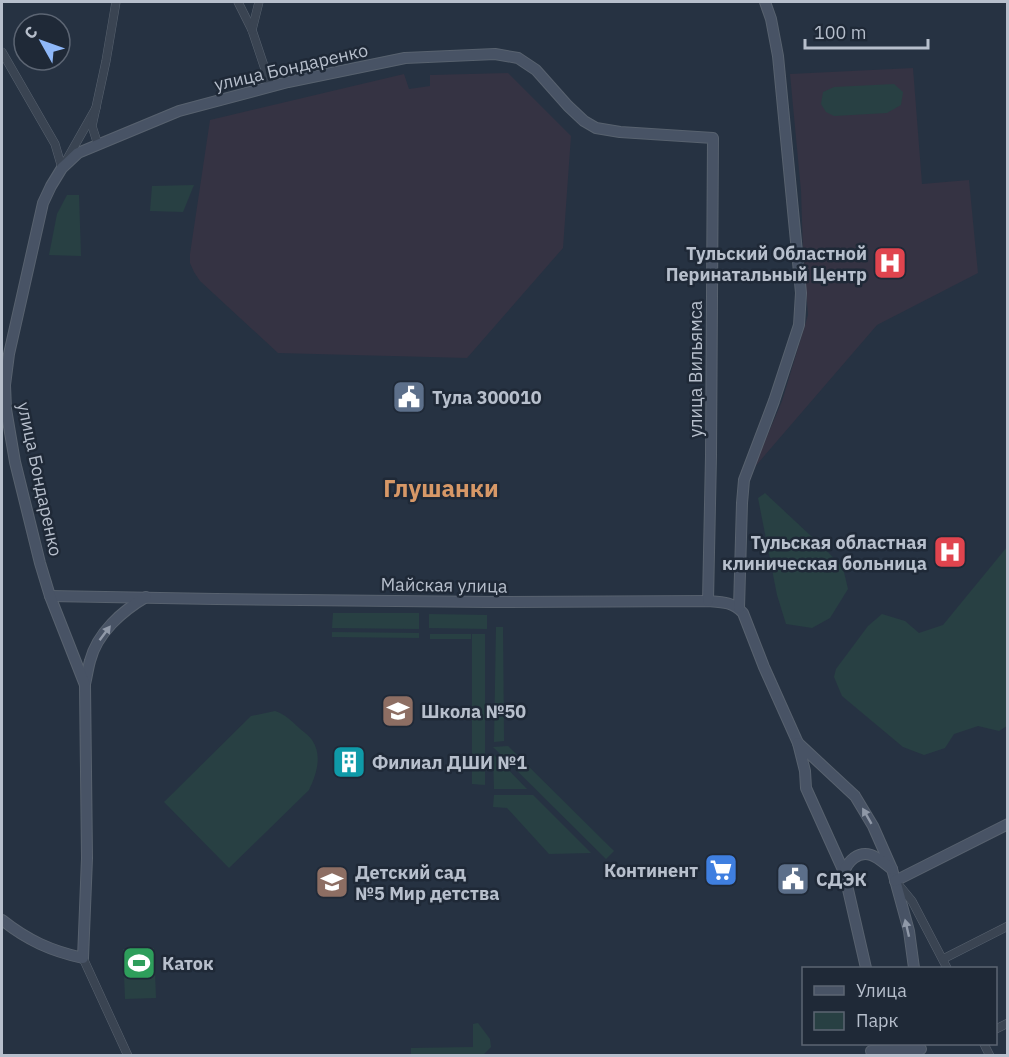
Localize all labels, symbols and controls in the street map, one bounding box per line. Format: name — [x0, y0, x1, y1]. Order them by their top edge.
north arrow — [12, 12, 72, 72]
scale bar — [805, 12, 928, 50]
text: 100 m — [814, 21, 866, 44]
text: С — [19, 22, 42, 43]
street label: улица Бондаренко — [212, 38, 370, 96]
place label: Тульский Областной Перинатальный Центр — [666, 242, 867, 286]
hospital icon: Тульский Областной Перинатальный Центр — [872, 245, 908, 281]
street label: улица Вильямса — [684, 300, 707, 437]
public building icon: Тула 300010 — [391, 379, 427, 415]
place label: Тула 300010 — [432, 386, 542, 409]
street label: улица Бондаренко — [12, 400, 68, 558]
district label: Глушанки — [383, 472, 499, 504]
place label: Тульская областная клиническая больница — [722, 531, 927, 575]
hospital icon: Тульская областная клиническая больница — [932, 534, 968, 570]
street label: Майская улица — [380, 572, 508, 598]
one-way arrow — [99, 626, 111, 642]
school or university icon: Школа №50 — [380, 693, 416, 729]
place label: Школа №50 — [421, 700, 526, 723]
building icon: Филиал ДШИ №1 — [331, 744, 367, 780]
place label: Филиал ДШИ №1 — [372, 751, 527, 774]
one-way arrow — [863, 808, 873, 825]
supermarket icon: Континент — [703, 852, 739, 888]
place label: Континент — [604, 859, 698, 882]
place label: Детский сад №5 Мир детства — [355, 861, 500, 905]
public building icon: СДЭК — [775, 861, 811, 897]
school or university icon: Детский сад №5 Мир детства — [314, 864, 350, 900]
place label: СДЭК — [816, 868, 867, 891]
one-way arrow — [902, 919, 912, 937]
sports icon: Каток — [121, 945, 157, 981]
place label: Каток — [162, 952, 214, 975]
legend — [802, 967, 997, 1045]
text: Улица — [856, 979, 907, 1002]
text: Парк — [856, 1009, 899, 1032]

